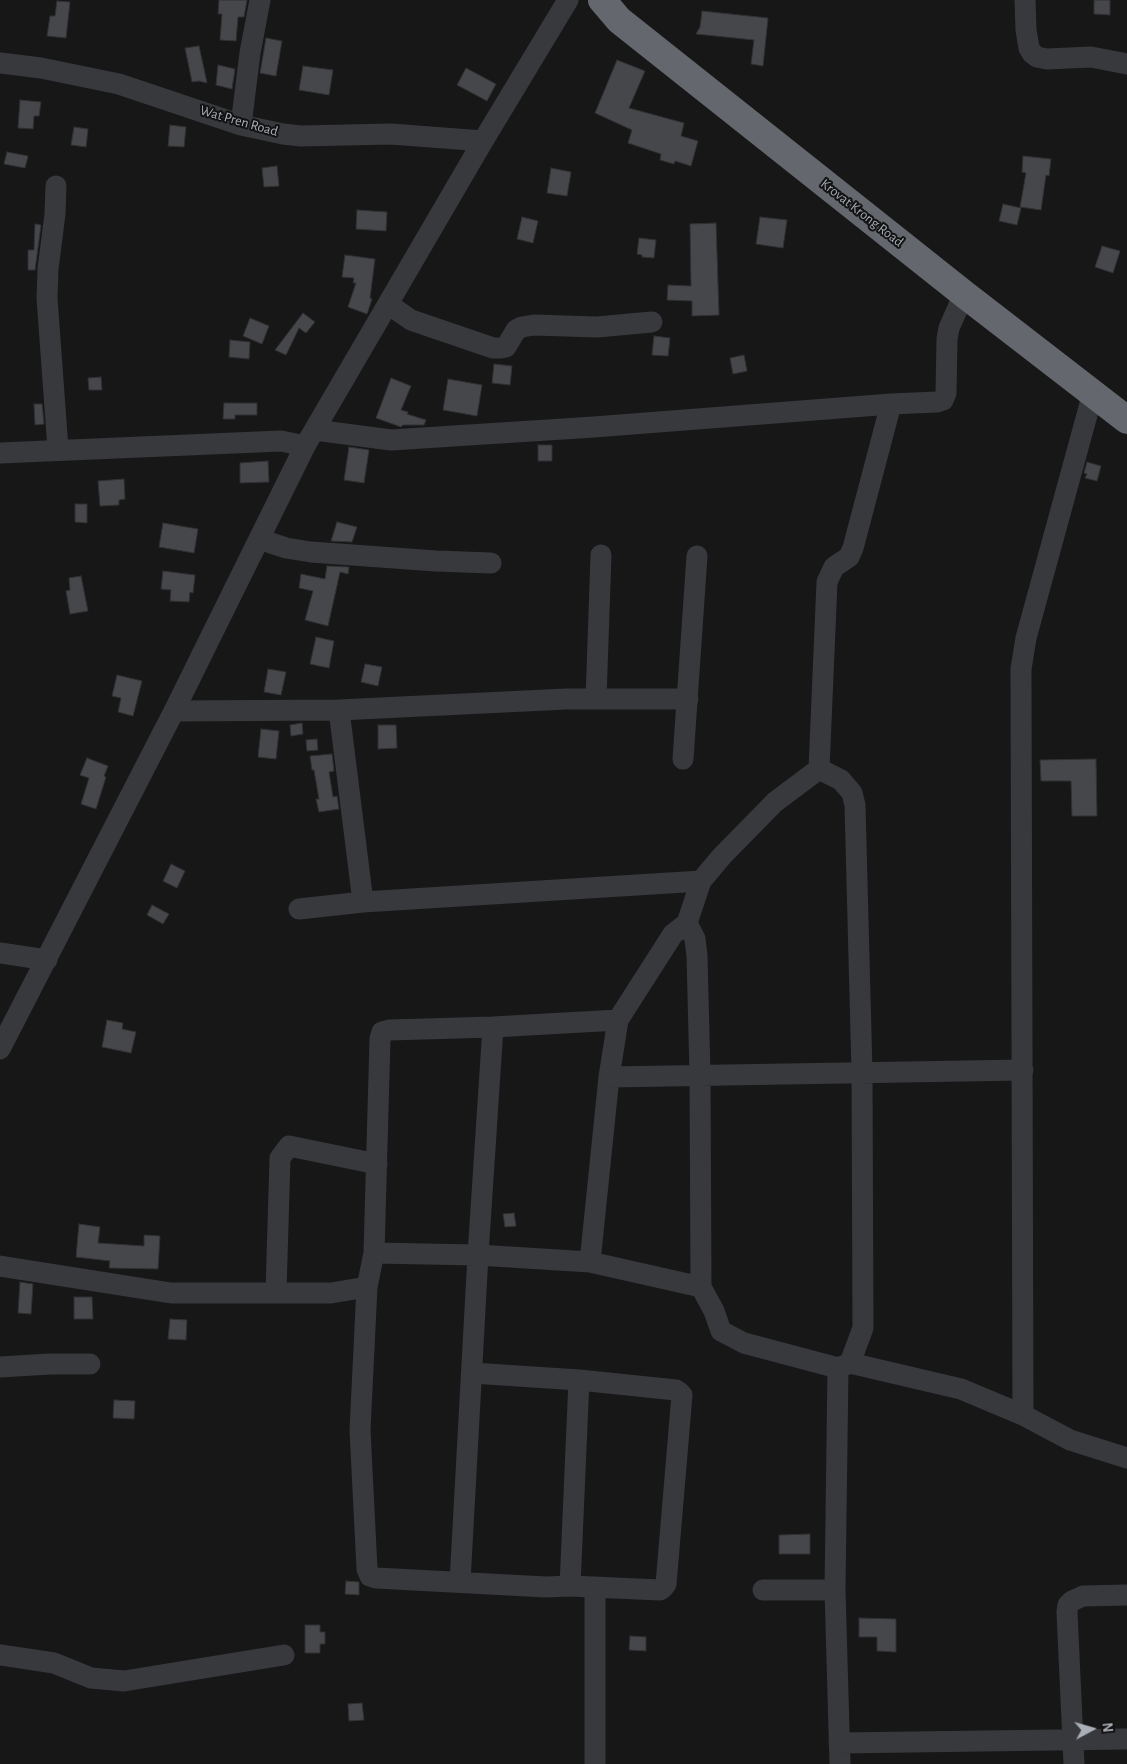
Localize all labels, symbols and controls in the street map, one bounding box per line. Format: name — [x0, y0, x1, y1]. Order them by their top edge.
street label: Wat Pren Road — [198, 102, 280, 140]
street label: Krovat Krong Road — [817, 175, 907, 251]
north arrow — [1067, 1704, 1117, 1754]
text: N — [1099, 1722, 1114, 1733]

